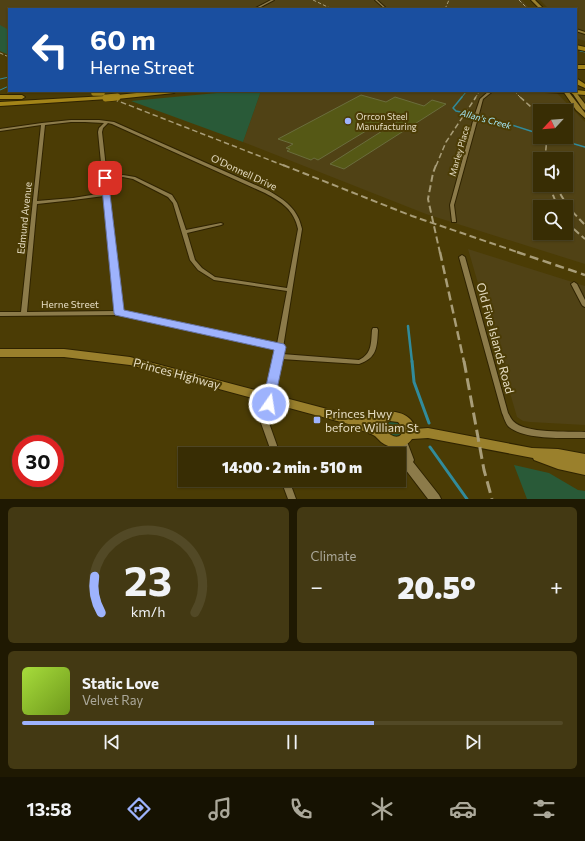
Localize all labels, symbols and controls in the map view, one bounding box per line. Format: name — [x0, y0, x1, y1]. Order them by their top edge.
text: 60 m — [90, 22, 156, 56]
icon: left — [24, 24, 76, 76]
text: Herne Street — [90, 56, 194, 78]
north arrow — [533, 104, 573, 144]
map controls — [533, 104, 573, 240]
water label: Allan's Creek — [458, 107, 514, 131]
place label: Orrcon Steel Manufacturing — [356, 111, 417, 132]
marker: Orrcon Steel Manufacturing — [343, 116, 353, 126]
street label: Marley Place — [447, 124, 472, 177]
street label: O'Donnell Drive — [209, 151, 279, 193]
button: sound — [533, 152, 573, 192]
pin — [88, 161, 122, 195]
icon: arrive — [94, 167, 116, 189]
street label: Edmund Avenue — [14, 181, 34, 255]
button: search — [533, 200, 573, 240]
street label: Old Five Islands Road — [474, 281, 518, 395]
street label: Herne Street — [41, 298, 99, 310]
street label: Princes Highway — [132, 355, 222, 391]
position arrow — [248, 383, 290, 425]
place label: Princes Hwy before William St — [325, 406, 419, 434]
marker: Princes Hwy before William St — [312, 415, 322, 425]
speed limit sign: 30 — [12, 435, 64, 487]
text: 14:00 · 2 min · 510 m — [222, 458, 362, 476]
text: Climate — [311, 548, 356, 564]
text: 23 — [124, 554, 172, 605]
text: 20.5° — [397, 568, 476, 605]
text: − — [311, 573, 323, 600]
text: + — [550, 573, 563, 600]
text: km/h — [131, 602, 166, 620]
text: Static Love — [82, 674, 159, 692]
text: Velvet Ray — [82, 692, 143, 708]
icon: previous — [101, 731, 123, 753]
icon: pause — [281, 731, 303, 753]
icon: next — [462, 731, 484, 753]
icon: directions — [125, 795, 153, 823]
icon: music — [206, 795, 234, 823]
icon: phone — [287, 795, 315, 823]
icon: climate — [368, 795, 396, 823]
icon: car — [449, 795, 477, 823]
icon: filters — [530, 795, 558, 823]
text: 13:58 — [27, 798, 72, 820]

